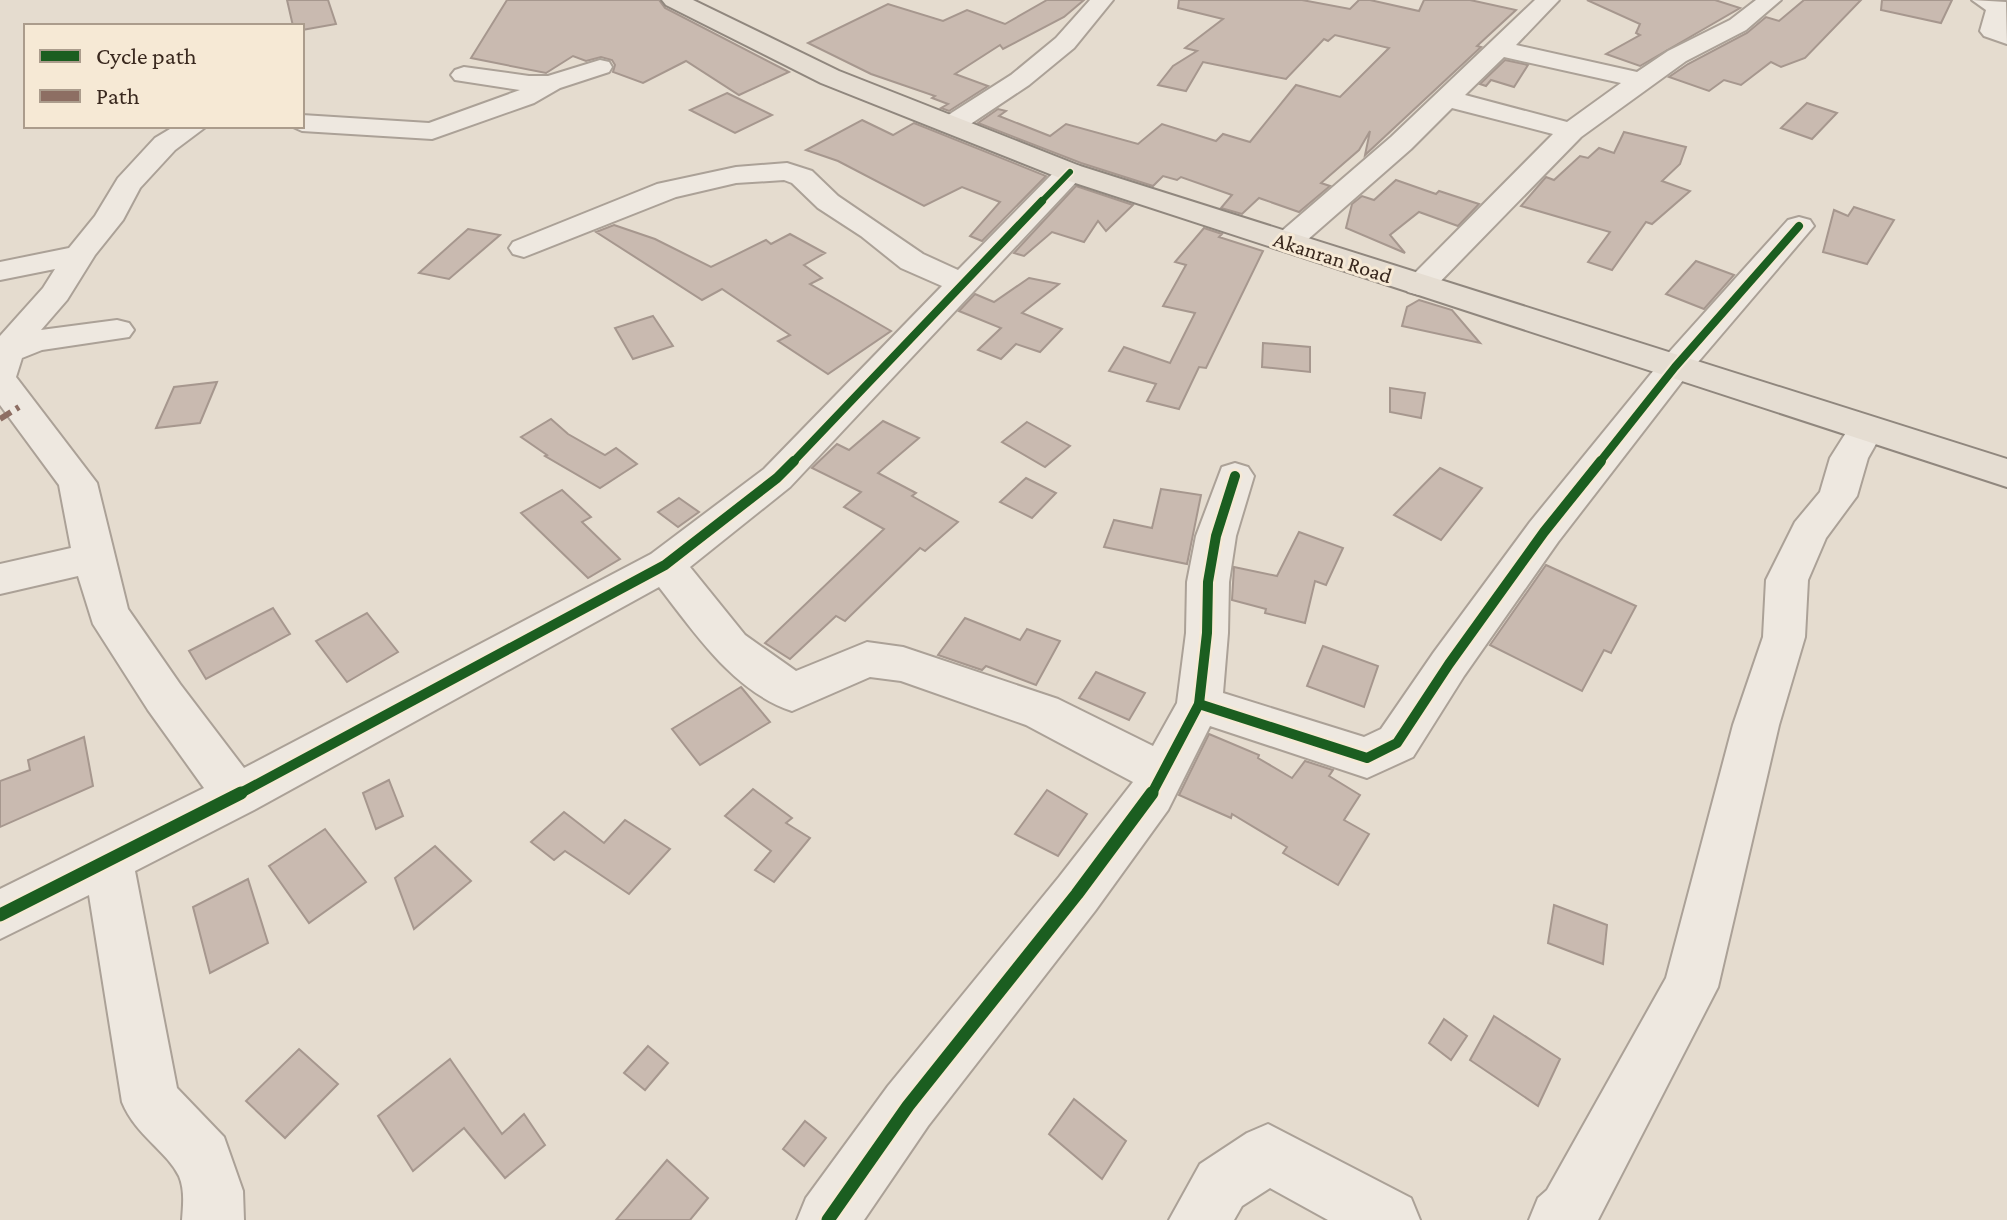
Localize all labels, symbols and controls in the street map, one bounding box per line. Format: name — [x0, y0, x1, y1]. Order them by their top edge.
legend — [24, 24, 304, 128]
text: Cycle path — [96, 42, 197, 69]
text: Path — [96, 82, 140, 109]
street label: Akanran Road — [1270, 227, 1396, 288]

